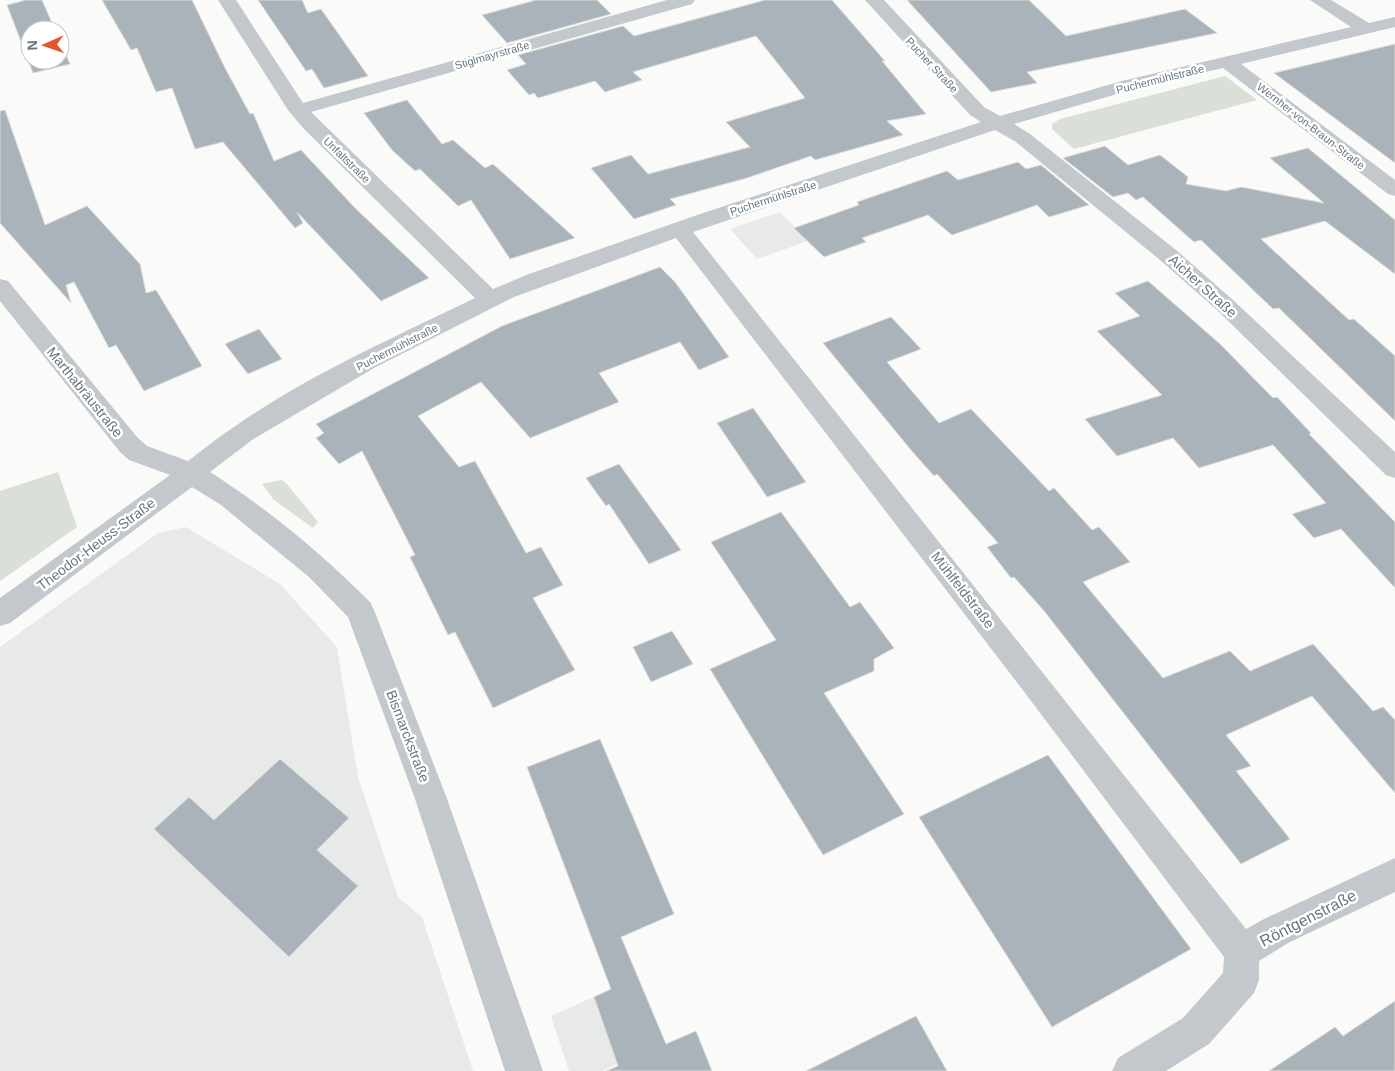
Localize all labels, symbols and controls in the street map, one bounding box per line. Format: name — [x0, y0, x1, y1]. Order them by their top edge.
north arrow — [20, 20, 70, 70]
street label: Pucher Straße — [903, 35, 961, 95]
street label: Stiglmayrstraße — [453, 39, 531, 71]
text: N — [24, 40, 40, 51]
street label: Puchermühlstraße — [1115, 62, 1205, 96]
street label: Wernher-von-Braun-Straße — [1255, 80, 1367, 172]
street label: Unfaltstraße — [321, 135, 373, 185]
street label: Puchermühlstraße — [728, 178, 818, 218]
street label: Aicher Straße — [1166, 251, 1240, 321]
street label: Puchermühlstraße — [354, 321, 440, 373]
street label: Marthabräustraße — [44, 344, 126, 440]
street label: Theodor-Heuss-Straße — [34, 494, 158, 593]
street label: Mühlfeldstraße — [928, 549, 998, 632]
street label: Bismarckstraße — [383, 688, 433, 784]
street label: Röntgenstraße — [1257, 886, 1359, 950]

